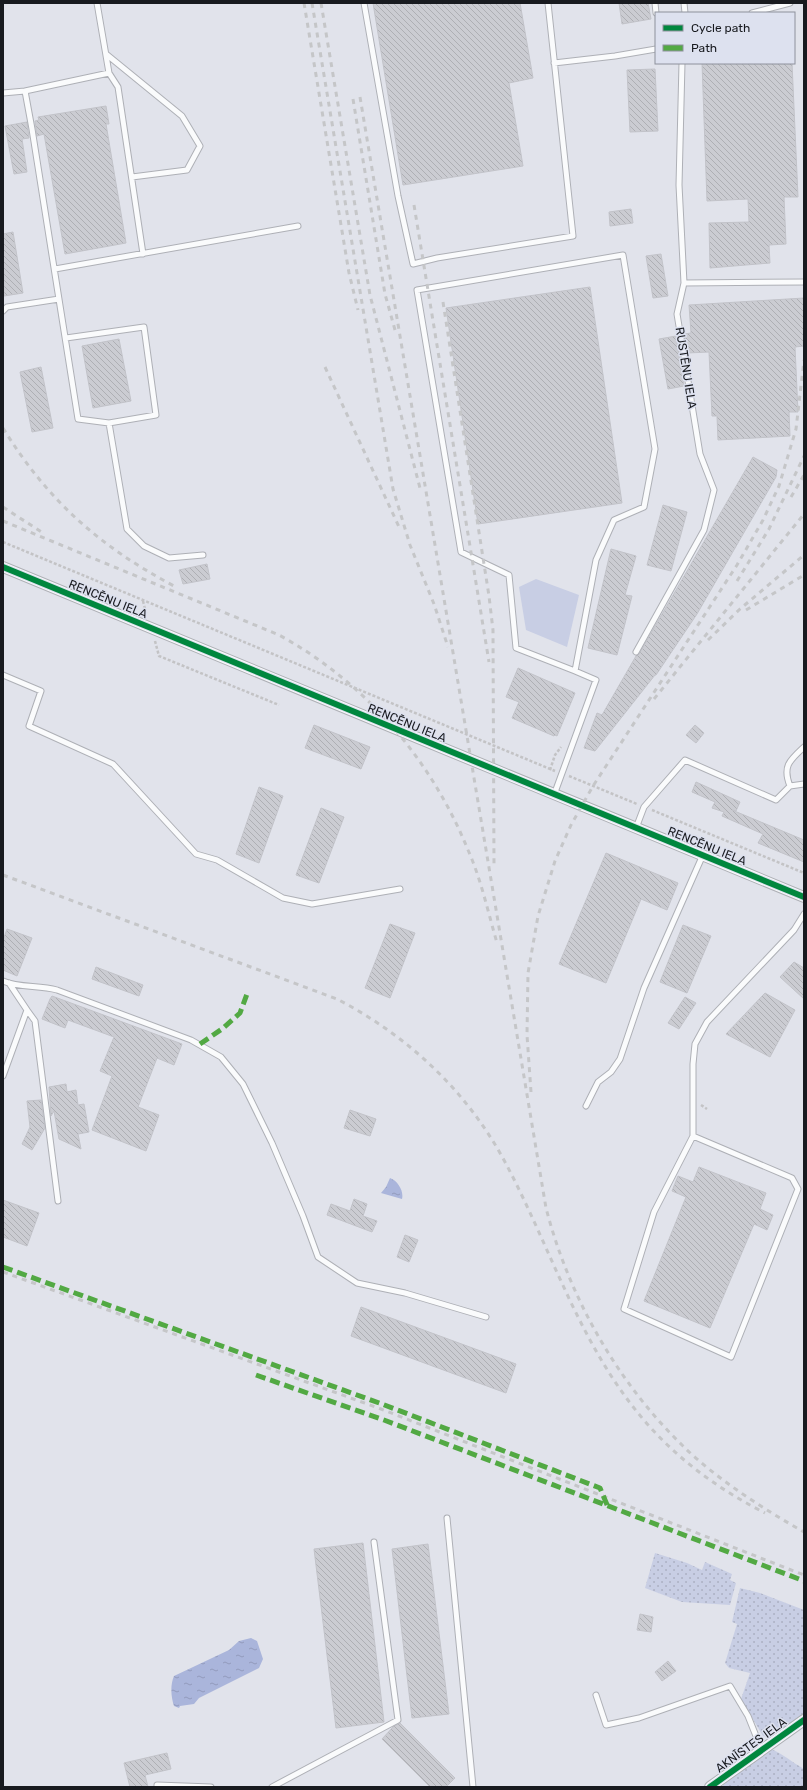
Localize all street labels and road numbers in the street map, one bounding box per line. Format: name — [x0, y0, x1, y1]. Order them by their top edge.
street label: RUSTĒNU IELA — [673, 326, 699, 410]
street label: RENCĒNU IELA — [67, 577, 149, 621]
street label: RENCĒNU IELA — [366, 701, 448, 745]
street label: RENCĒNU IELA — [666, 824, 748, 868]
street label: AKNĪSTES IELA — [713, 1715, 789, 1775]

